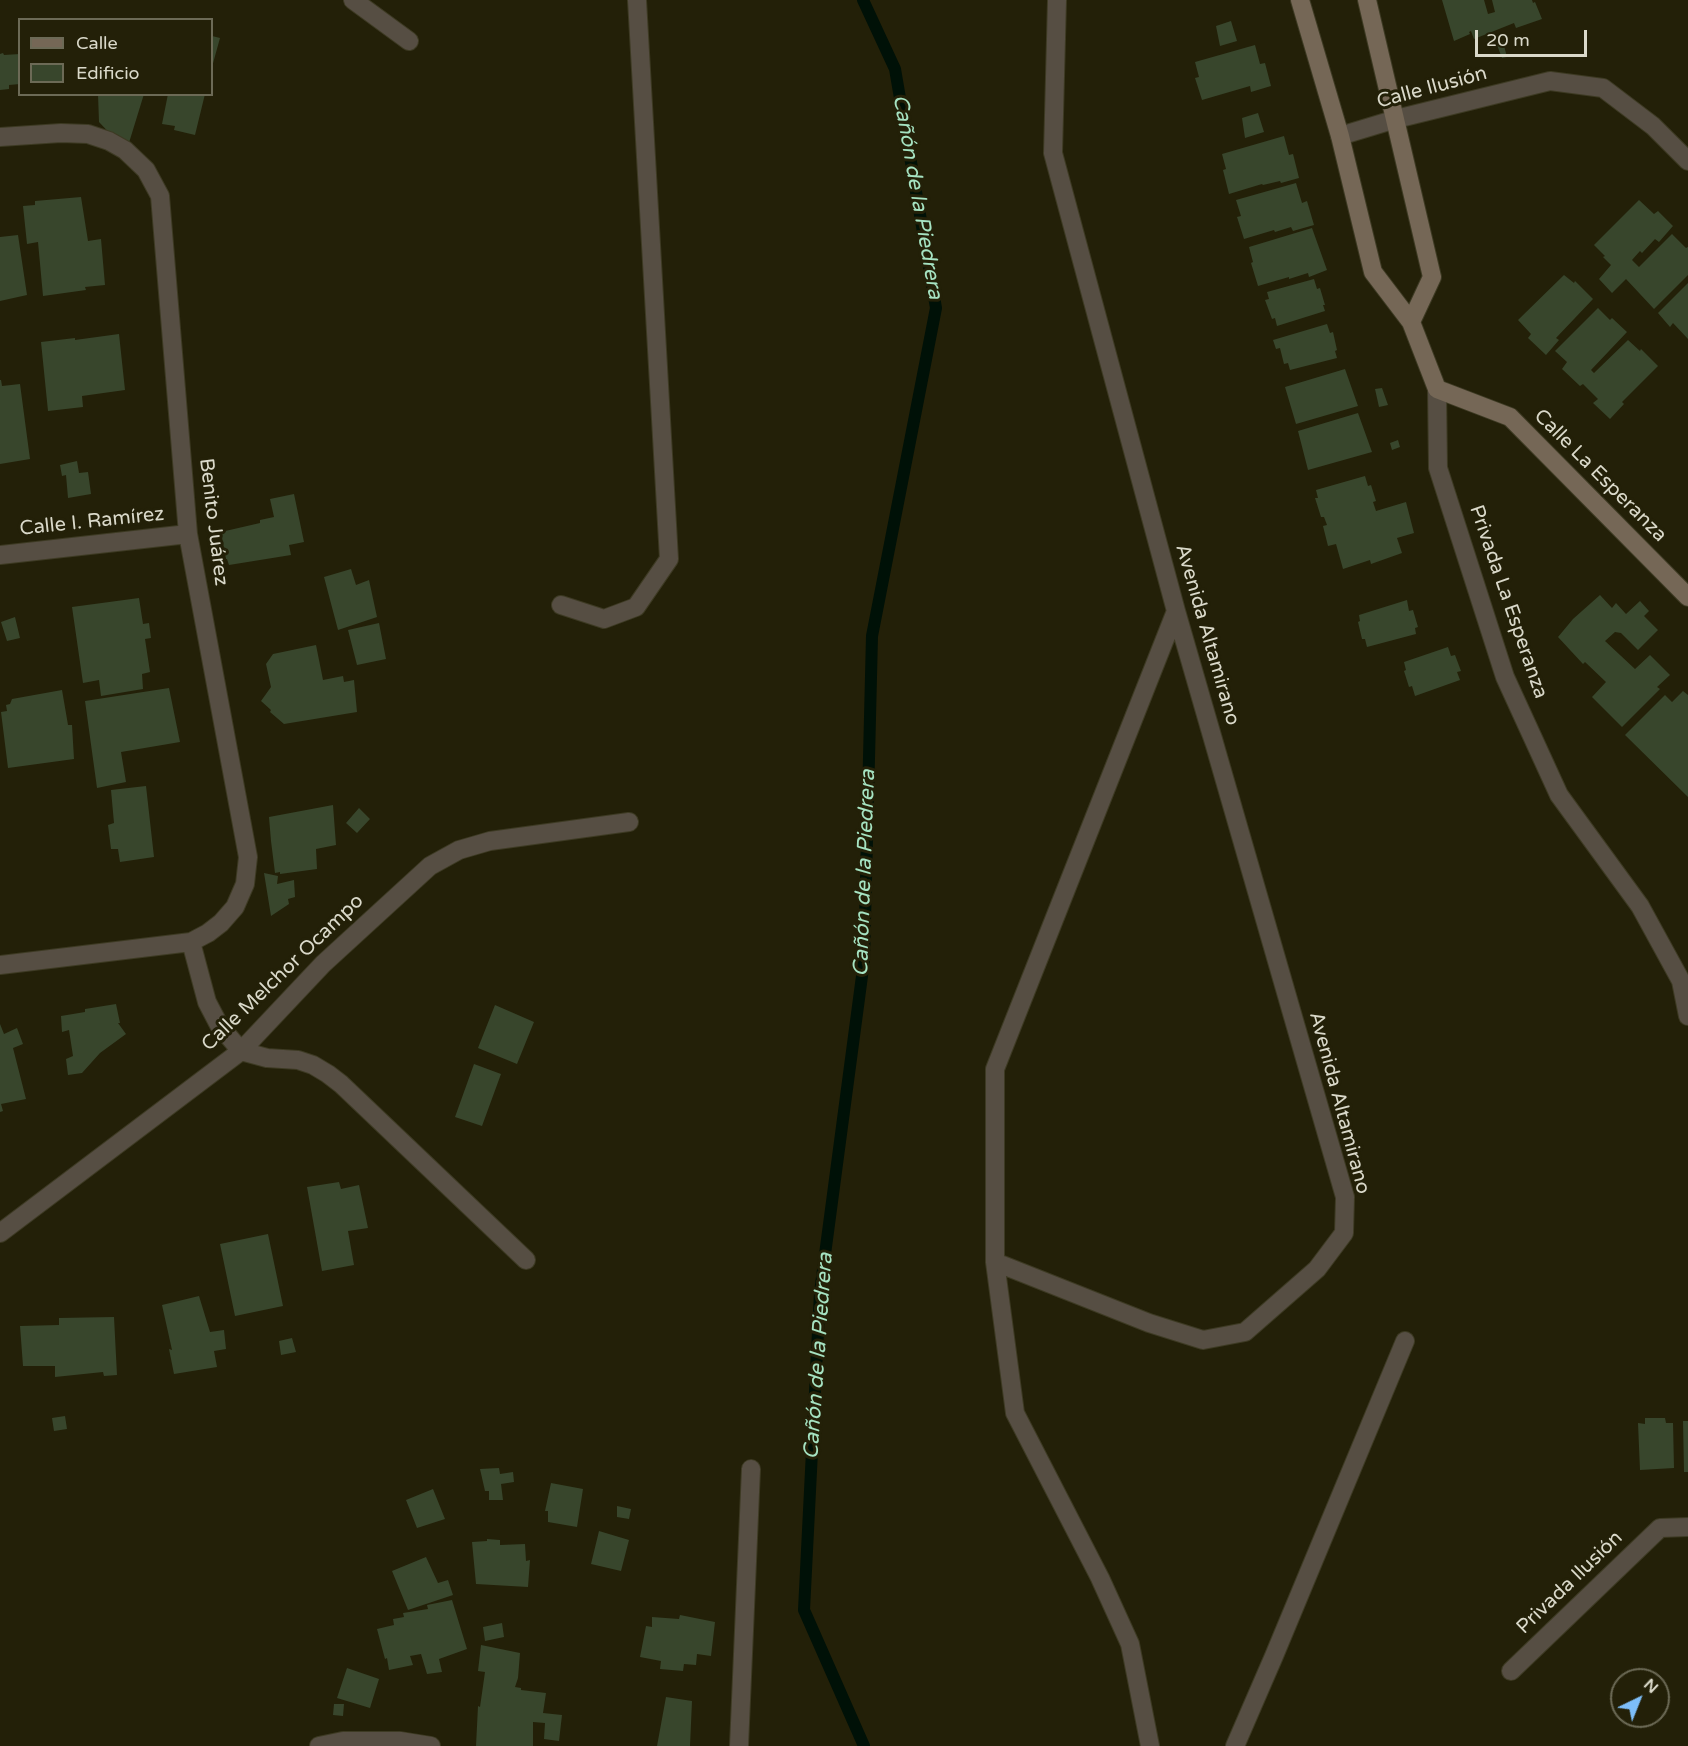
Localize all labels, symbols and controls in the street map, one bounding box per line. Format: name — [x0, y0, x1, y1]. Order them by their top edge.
legend — [18, 18, 213, 96]
scale bar — [1478, 18, 1590, 56]
text: 20 m — [1486, 29, 1530, 51]
text: Calle — [76, 32, 118, 54]
text: Edificio — [76, 62, 140, 84]
street label: Calle Ilusión — [1374, 62, 1490, 114]
water label: Cañón de la Piedrera — [887, 93, 947, 301]
street label: Calle La Esperanza — [1529, 405, 1671, 547]
street label: Benito Juárez — [193, 457, 233, 587]
street label: Calle I. Ramírez — [19, 502, 165, 542]
street label: Privada La Esperanza — [1464, 502, 1552, 702]
street label: Avenida Altamirano — [1170, 542, 1244, 728]
water label: Cañón de la Piedrera — [849, 769, 881, 977]
street label: Calle Melchor Ocampo — [197, 889, 369, 1057]
street label: Avenida Altamirano — [1303, 1009, 1375, 1197]
water label: Cañón de la Piedrera — [799, 1252, 839, 1460]
street label: Privada Ilusión — [1512, 1526, 1628, 1640]
north arrow — [1610, 1668, 1670, 1728]
text: N — [1639, 1675, 1662, 1698]

